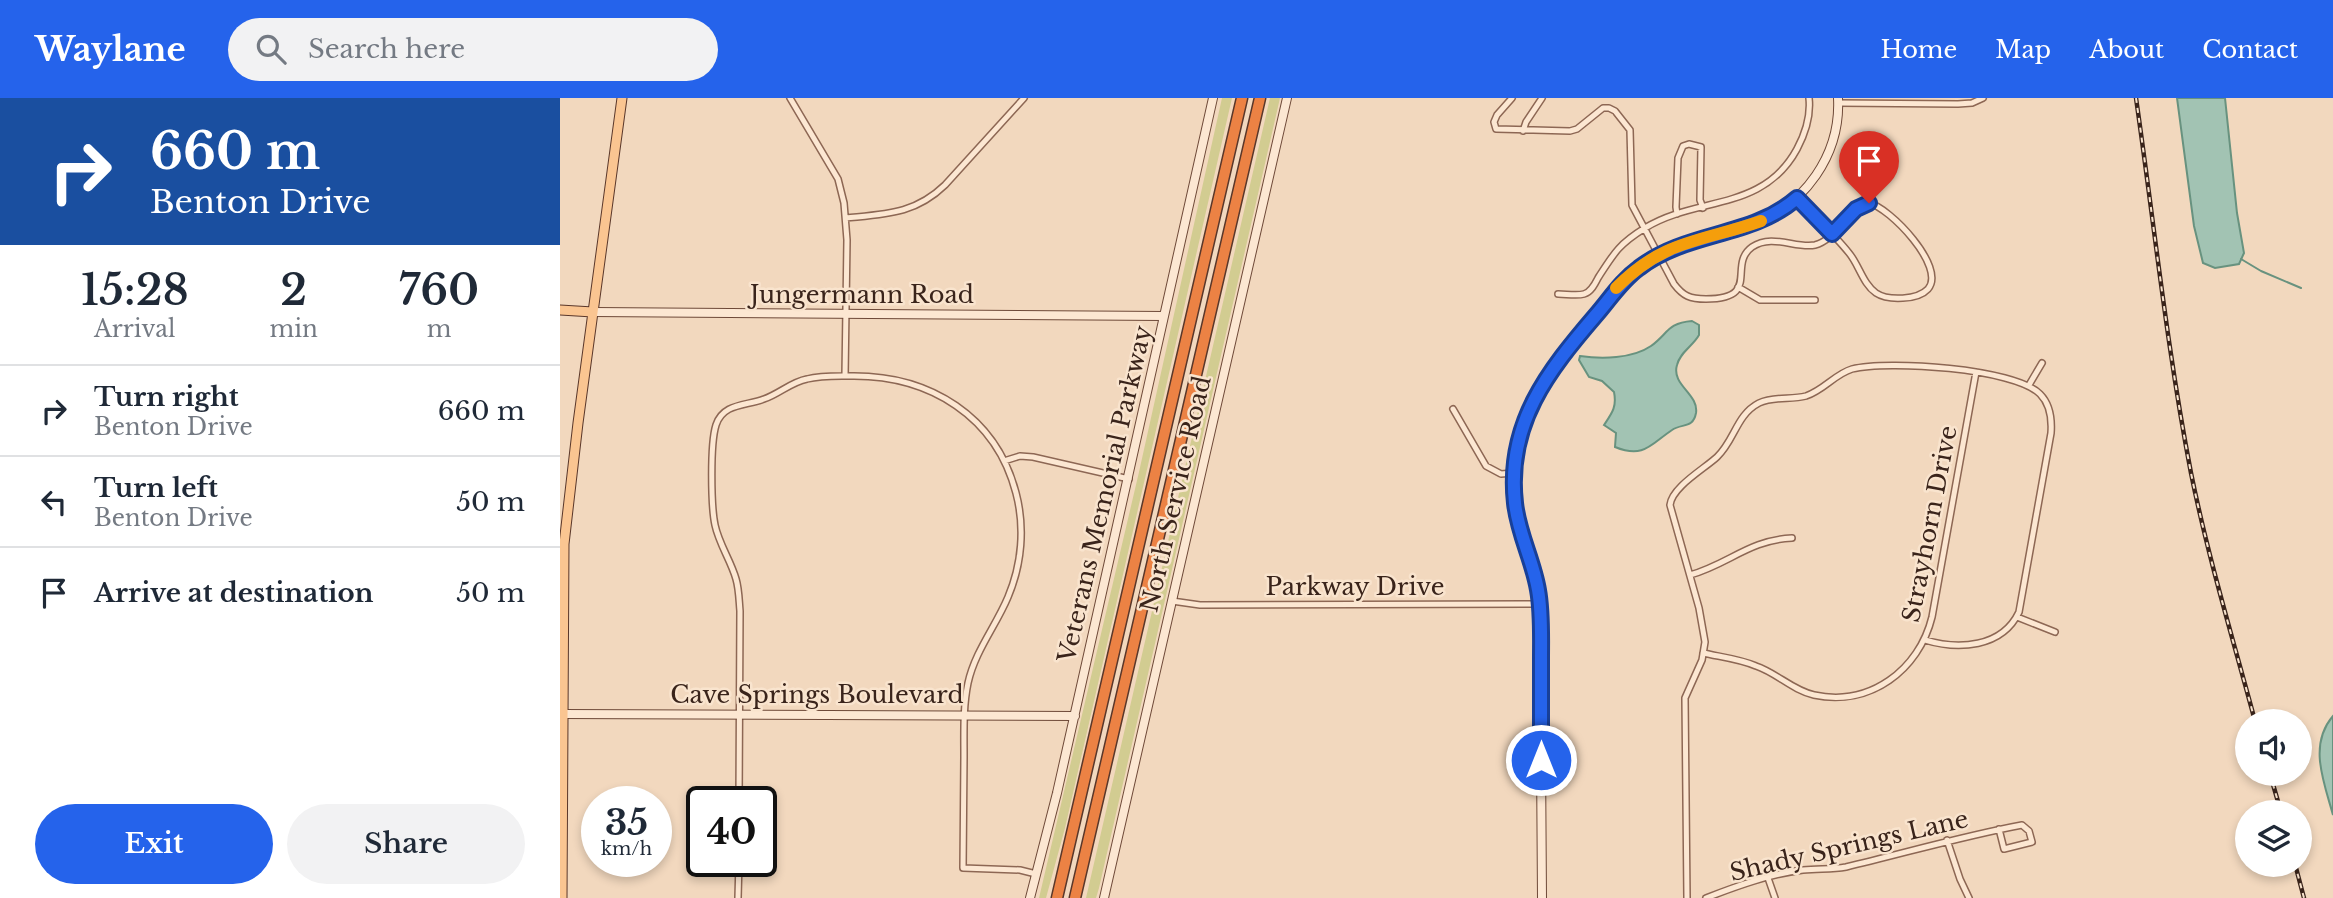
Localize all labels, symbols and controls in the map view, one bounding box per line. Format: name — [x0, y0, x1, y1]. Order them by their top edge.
search box — [228, 18, 718, 81]
text: Waylane — [35, 29, 186, 70]
icon: search — [252, 30, 290, 68]
text: Search here — [308, 33, 465, 65]
text: Home — [1881, 35, 1957, 64]
text: Map — [1995, 35, 2051, 64]
text: About — [2089, 35, 2164, 64]
text: Contact — [2202, 35, 2298, 64]
text: 660 m — [150, 121, 320, 182]
icon: right — [35, 126, 126, 217]
pin — [1839, 131, 1899, 203]
icon: arrive — [1850, 142, 1888, 180]
text: Benton Drive — [150, 182, 371, 222]
text: 15:28 — [81, 264, 189, 316]
text: 2 — [280, 264, 307, 316]
text: 760 — [399, 264, 479, 316]
street label: Jungermann Road — [747, 280, 974, 309]
text: Arrival — [94, 315, 176, 343]
text: min — [270, 315, 318, 343]
text: m — [427, 315, 451, 343]
street label: Veterans Memorial Parkway — [1051, 322, 1158, 666]
street label: North Service Road — [1134, 373, 1217, 615]
text: Turn right — [94, 381, 239, 413]
icon: right — [35, 392, 73, 430]
text: 660 m — [438, 395, 525, 427]
text: Benton Drive — [94, 413, 253, 441]
street label: Strayhorn Drive — [1896, 423, 1963, 625]
text: Turn left — [94, 472, 218, 504]
icon: left — [35, 483, 73, 521]
text: 50 m — [456, 486, 525, 518]
text: Benton Drive — [94, 504, 253, 532]
street label: Parkway Drive — [1266, 572, 1444, 601]
icon: arrive — [35, 574, 73, 612]
text: Arrive at destination — [94, 577, 374, 609]
text: 50 m — [456, 577, 525, 609]
street label: Cave Springs Boulevard — [670, 680, 964, 709]
map controls — [2235, 709, 2312, 877]
button: sound — [2235, 709, 2312, 786]
position arrow — [1504, 723, 1578, 797]
speed limit sign: 40 — [686, 786, 777, 877]
button: layers — [2235, 800, 2312, 877]
text: 35 — [605, 801, 648, 844]
button: Exit — [35, 804, 273, 884]
button: Share — [287, 804, 525, 884]
street label: Shady Springs Lane — [1727, 804, 1971, 887]
text: km/h — [601, 838, 652, 860]

